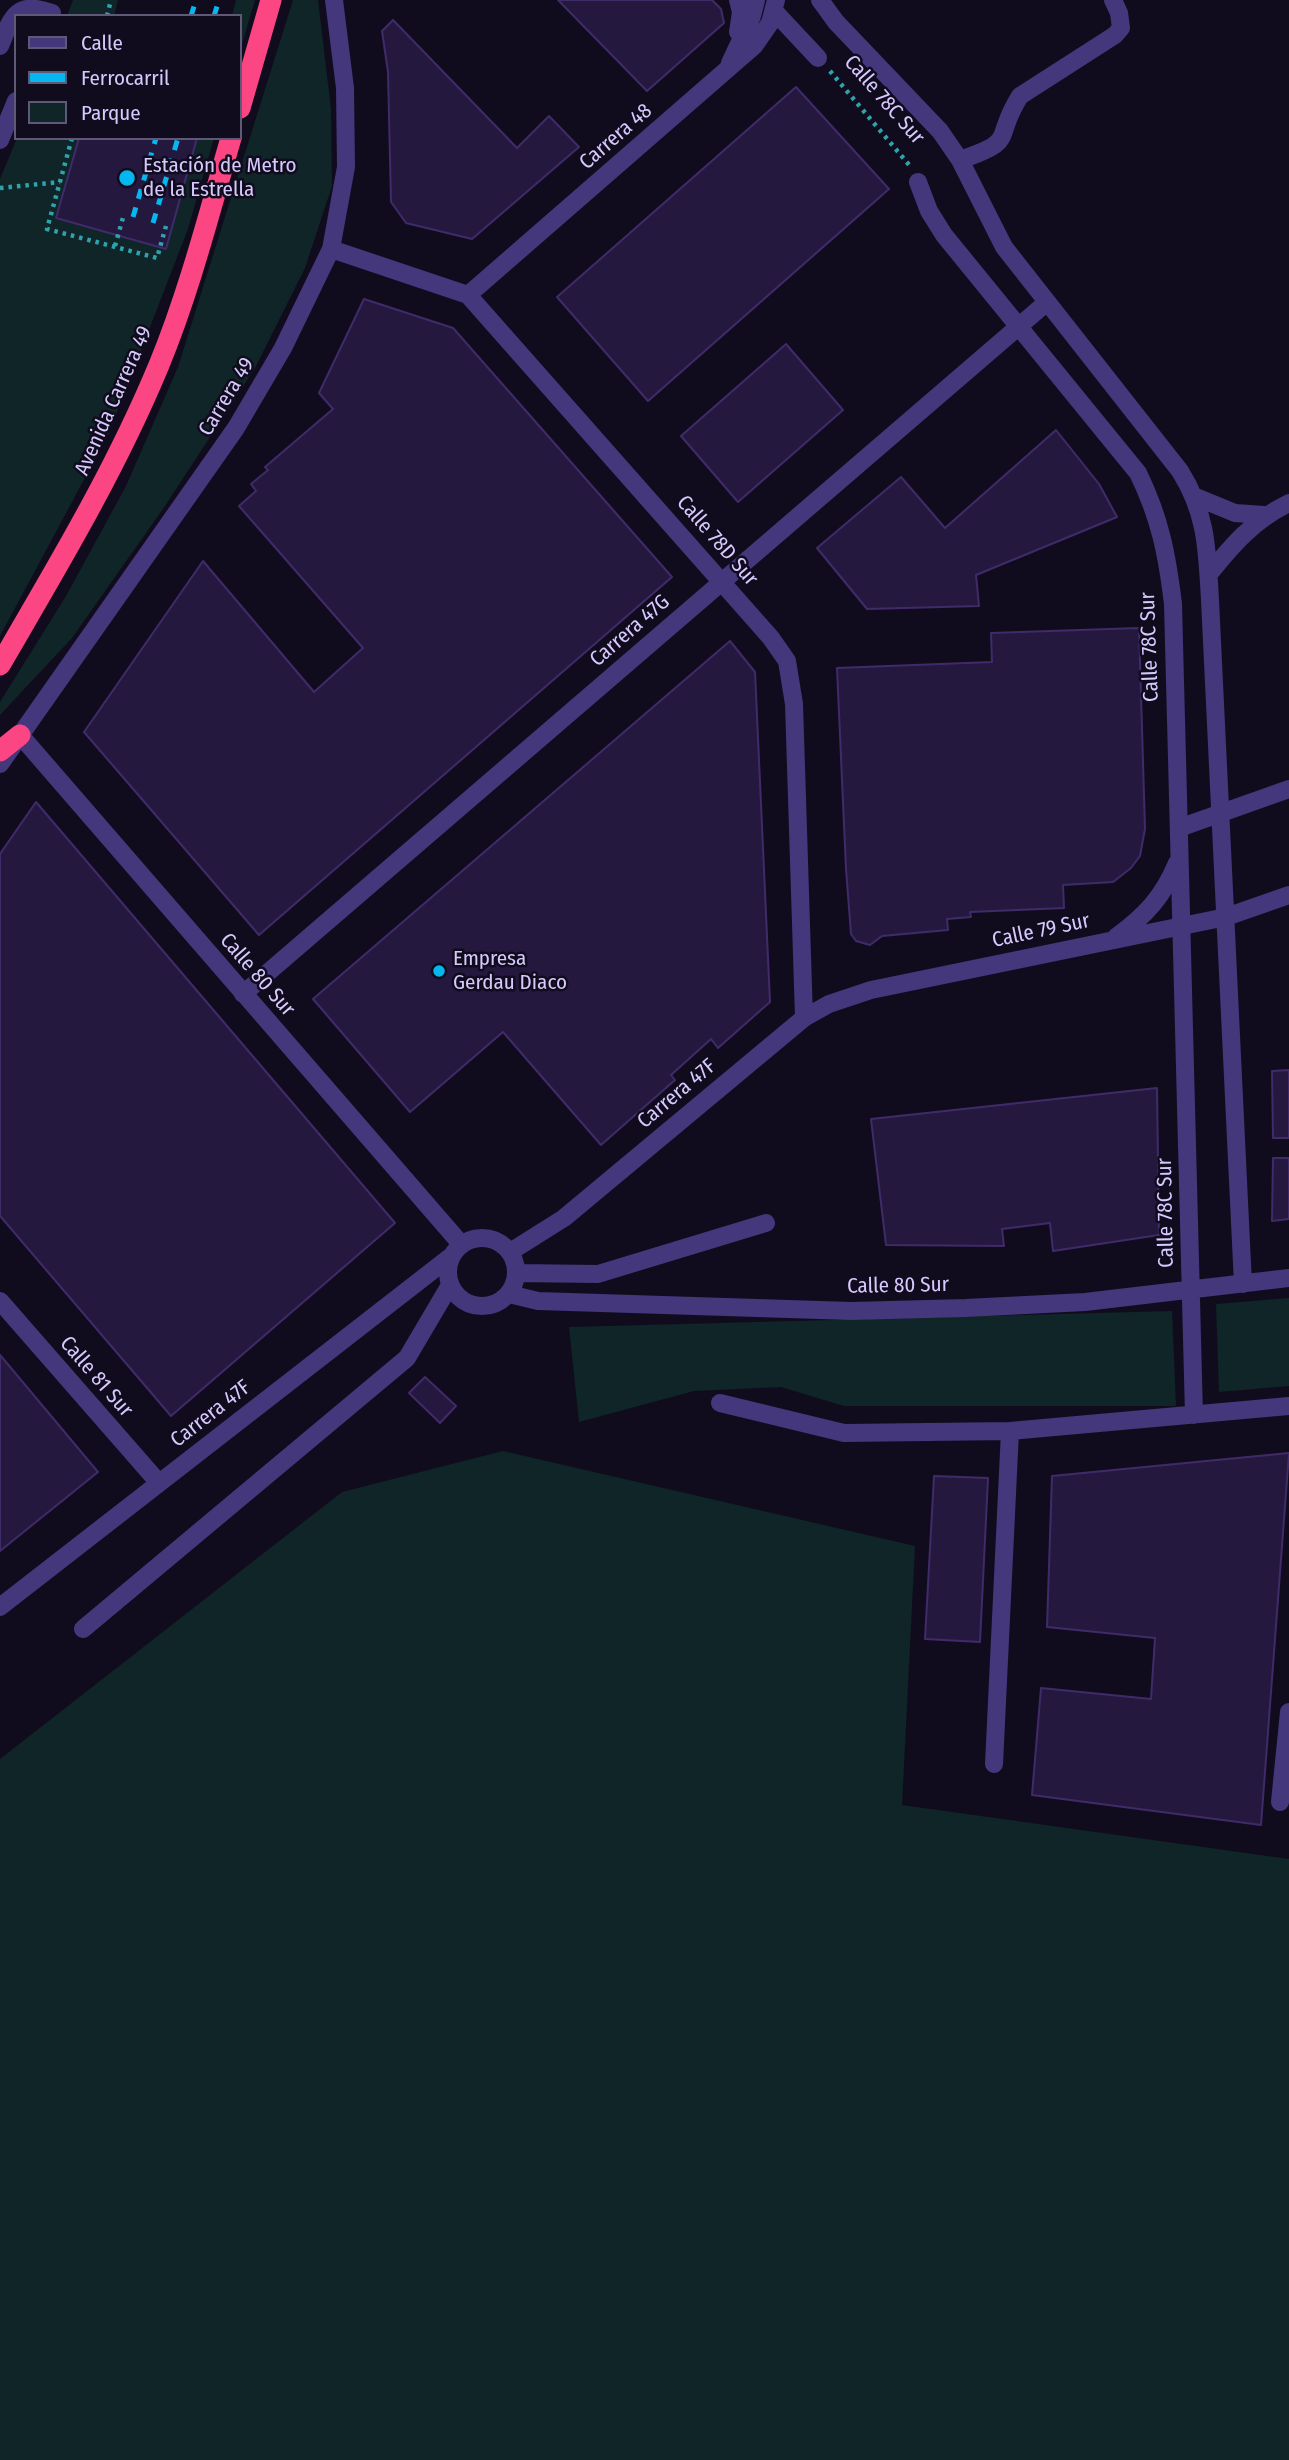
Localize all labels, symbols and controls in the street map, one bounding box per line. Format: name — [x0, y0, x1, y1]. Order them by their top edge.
legend — [14, 14, 242, 140]
text: Calle — [81, 30, 123, 56]
street label: Calle 78C Sur — [838, 50, 930, 150]
text: Ferrocarril — [81, 65, 170, 91]
street label: Carrera 48 — [575, 99, 657, 175]
text: Parque — [81, 100, 141, 126]
place label: Estación de Metro de la Estrella — [143, 153, 297, 203]
marker: Estación de Metro de la Estrella — [117, 168, 137, 188]
street label: Avenida Carrera 49 — [70, 323, 158, 479]
street label: Carrera 49 — [194, 353, 260, 441]
street label: Calle 78D Sur — [671, 491, 763, 591]
street label: Carrera 47G — [585, 590, 675, 672]
street label: Calle 78C Sur — [1135, 592, 1165, 702]
street label: Calle 79 Sur — [990, 908, 1092, 954]
street label: Calle 80 Sur — [214, 928, 300, 1022]
place label: Empresa Gerdau Diaco — [453, 946, 567, 996]
marker: Empresa Gerdau Diaco — [431, 963, 447, 979]
street label: Carrera 47F — [633, 1054, 721, 1134]
street label: Calle 78C Sur — [1152, 1158, 1180, 1268]
street label: Calle 80 Sur — [847, 1273, 949, 1299]
street label: Calle 81 Sur — [54, 1332, 138, 1422]
street label: Carrera 47F — [166, 1375, 256, 1453]

